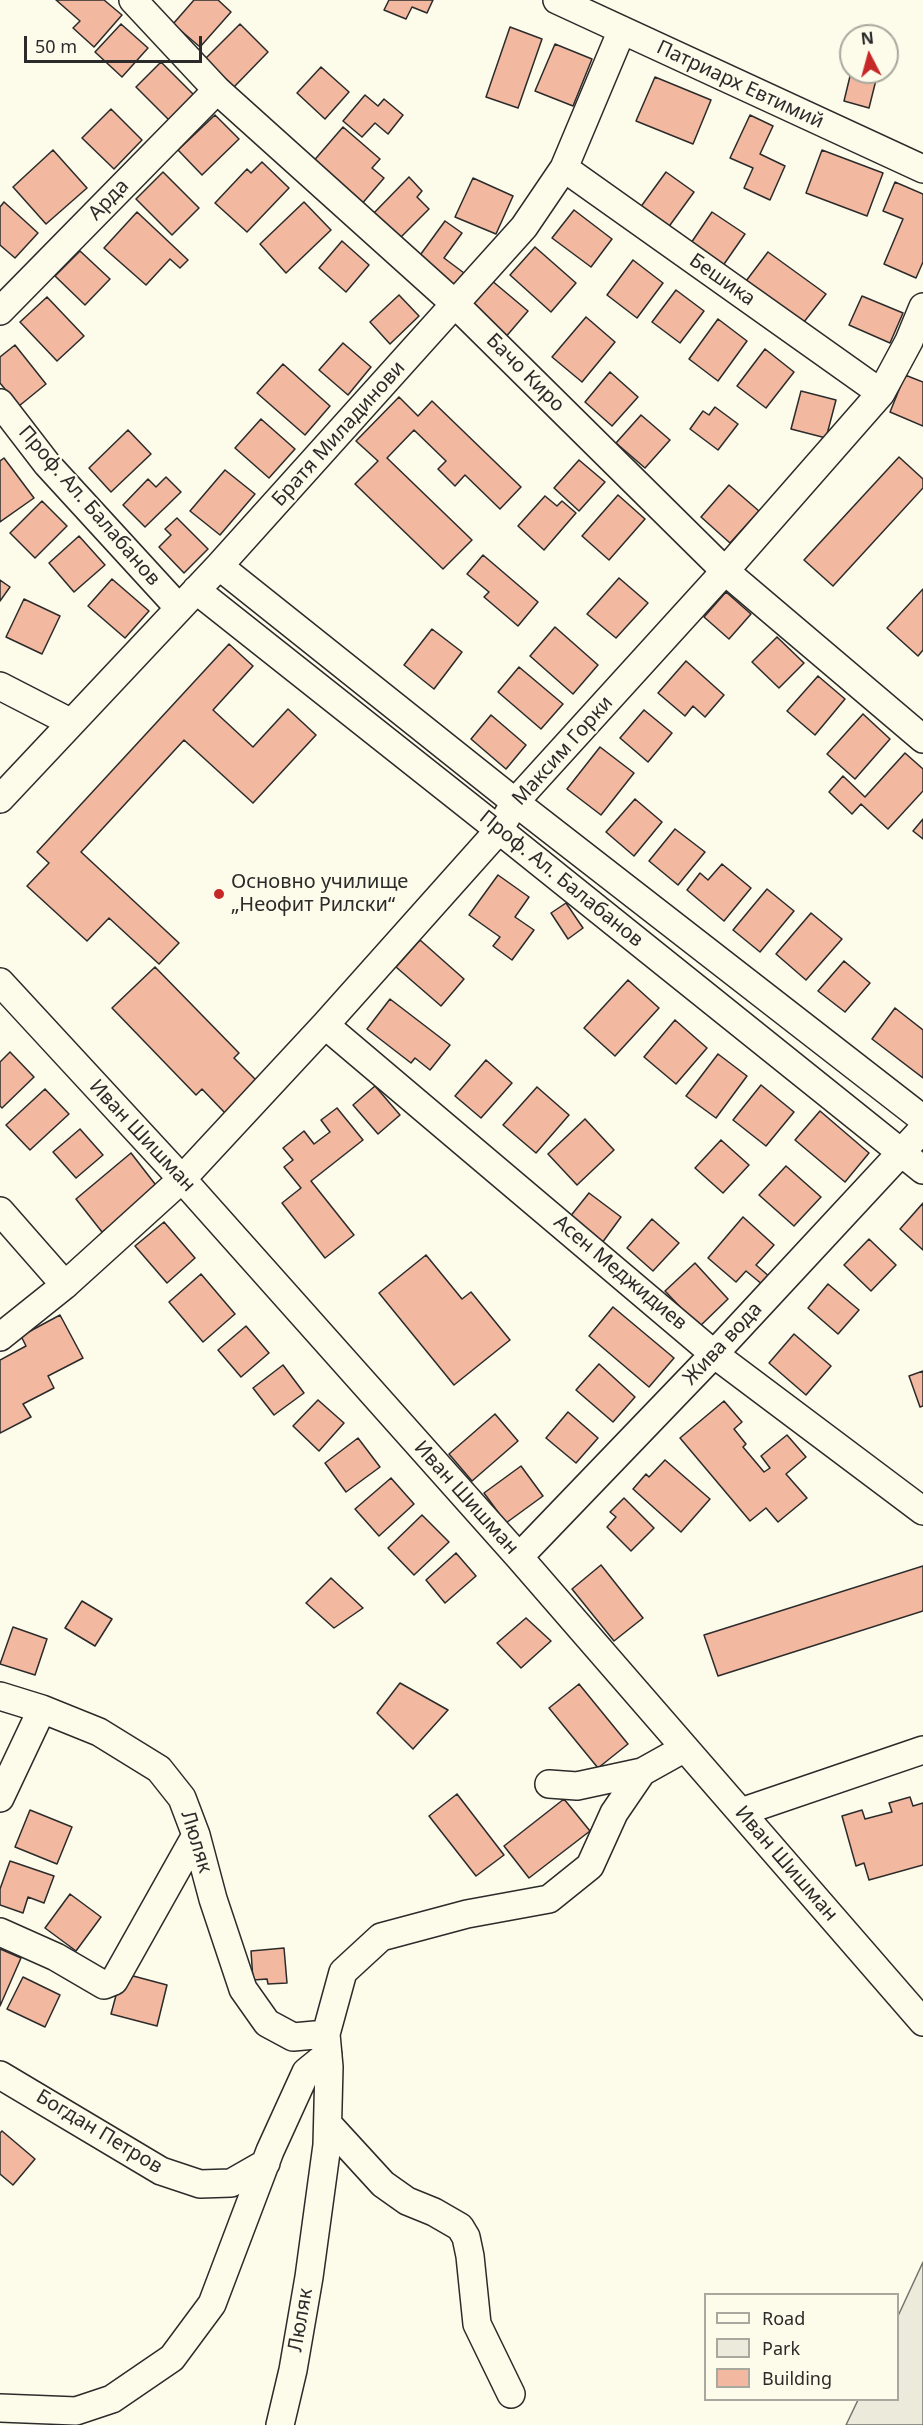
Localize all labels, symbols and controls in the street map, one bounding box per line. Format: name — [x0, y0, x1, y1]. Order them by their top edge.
scale bar — [27, 24, 206, 62]
north arrow — [839, 24, 899, 84]
text: N — [860, 26, 875, 50]
text: 50 m — [35, 34, 77, 58]
street label: Патриарх Евтимий — [653, 36, 827, 134]
street label: Арда — [84, 174, 134, 226]
street label: Бешика — [684, 249, 760, 311]
street label: Бачо Киро — [481, 329, 569, 417]
street label: Братя Миладинови — [267, 356, 411, 512]
street label: Проф. Ал. Балабанов — [13, 421, 165, 591]
street label: Максим Горки — [508, 691, 618, 811]
street label: Проф. Ал. Балабанов — [474, 806, 648, 952]
place label: Основно училище „Неофит Рилски“ — [231, 870, 408, 917]
marker: Основно училище „Неофит Рилски“ — [212, 887, 226, 901]
street label: Иван Шишман — [84, 1075, 200, 1197]
street label: Асен Меджидиев — [549, 1210, 691, 1336]
street label: Жива вода — [679, 1298, 767, 1390]
street label: Иван Шишман — [409, 1436, 523, 1560]
street label: Иван Шишман — [729, 1802, 843, 1926]
street label: Люляк — [175, 1808, 217, 1876]
street label: Богдан Петров — [32, 2085, 166, 2179]
street label: Люляк — [284, 2286, 318, 2354]
legend — [704, 2293, 899, 2401]
text: Road — [762, 2306, 805, 2330]
text: Park — [762, 2336, 800, 2360]
text: Building — [762, 2366, 832, 2390]

